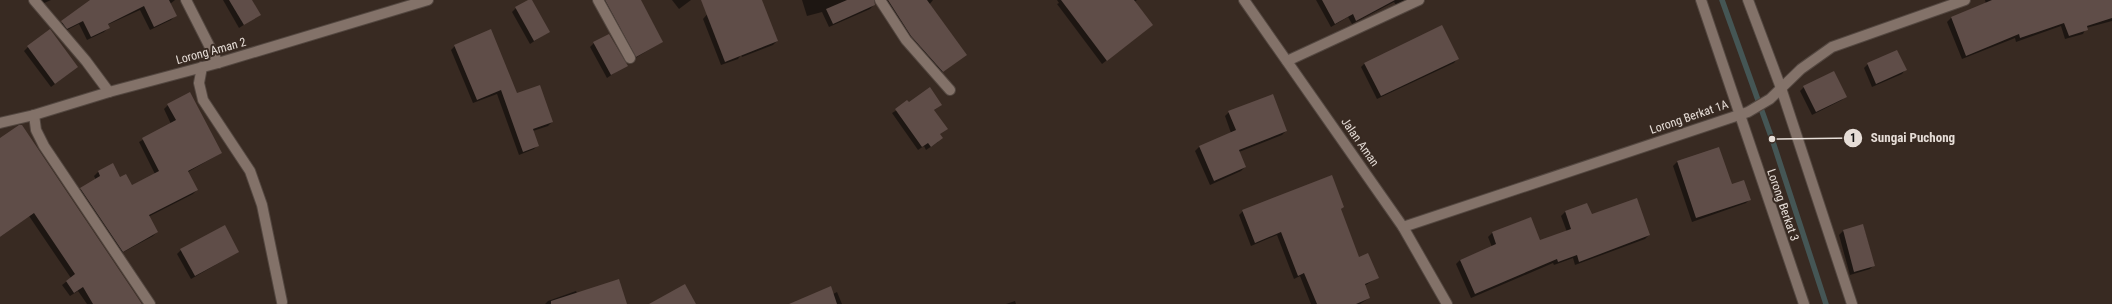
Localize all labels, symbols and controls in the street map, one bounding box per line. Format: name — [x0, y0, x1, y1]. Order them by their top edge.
street label: Lorong Aman 2 — [174, 35, 248, 67]
street label: Lorong Berkat 1A — [1648, 97, 1730, 137]
street label: Jalan Aman — [1338, 115, 1382, 169]
callout: Sungai Puchong — [1843, 125, 1963, 150]
text: Sungai Puchong — [1871, 130, 1955, 145]
text: 1 — [1850, 131, 1856, 145]
street label: Lorong Berkat 3 — [1764, 167, 1802, 243]

